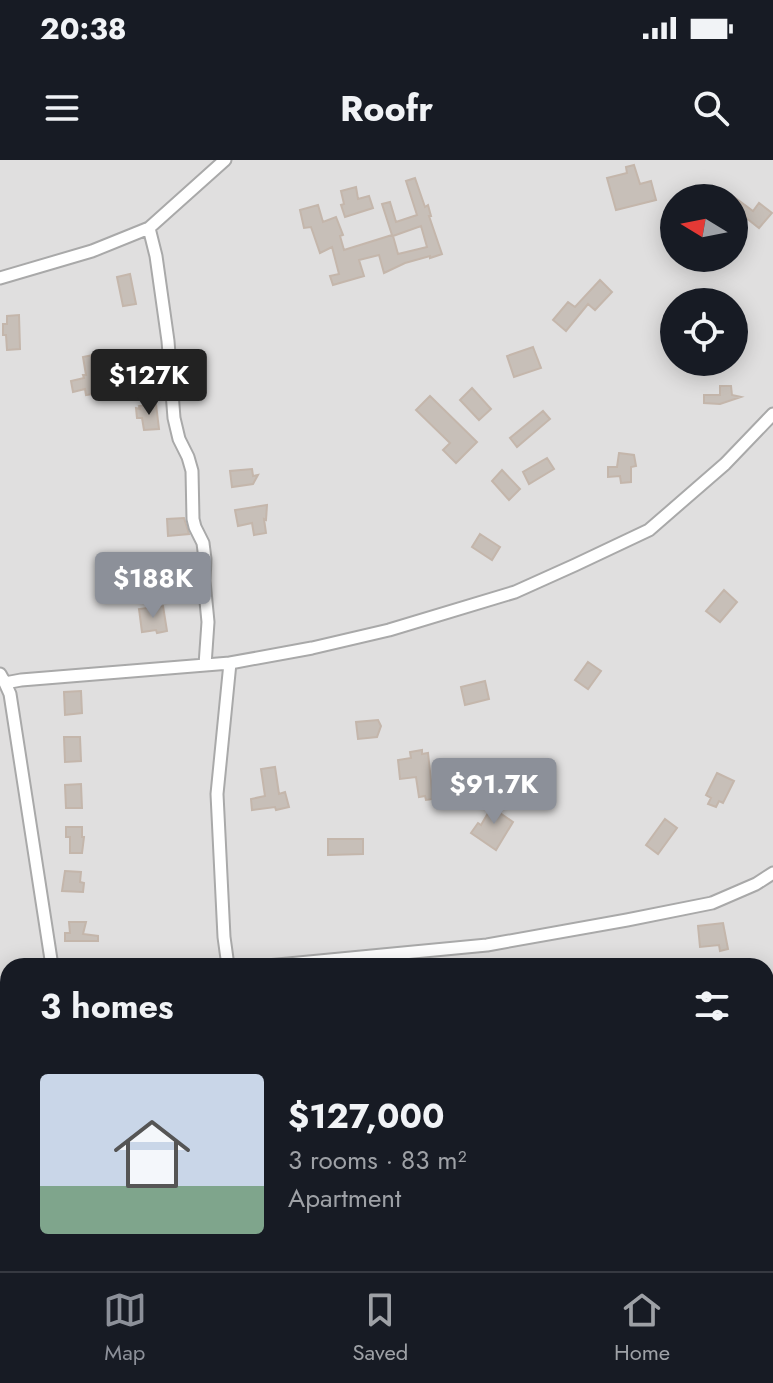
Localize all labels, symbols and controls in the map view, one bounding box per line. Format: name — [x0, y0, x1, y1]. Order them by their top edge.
text: 20:38 — [40, 7, 127, 50]
text: Roofr — [340, 82, 433, 134]
icon: menu — [40, 86, 84, 130]
icon: search — [689, 86, 733, 130]
north arrow — [660, 184, 748, 272]
map controls — [660, 184, 748, 376]
button: locate — [660, 288, 748, 376]
pin: $127K — [93, 349, 205, 417]
text: $127K — [109, 356, 189, 394]
pin: $188K — [97, 552, 209, 620]
text: $188K — [113, 559, 193, 597]
pin: $91.7K — [429, 758, 559, 826]
text: $91.7K — [449, 765, 539, 803]
text: 3 homes — [40, 982, 174, 1031]
icon: filters — [690, 984, 734, 1028]
text: $127,000 — [288, 1092, 444, 1141]
icon: home — [104, 1106, 200, 1202]
text: 3 rooms · 83 m² — [288, 1141, 467, 1179]
text: Apartment — [288, 1179, 401, 1217]
tab: Map — [103, 1288, 147, 1368]
tab: Saved — [353, 1288, 408, 1368]
tab: Home — [614, 1288, 670, 1368]

